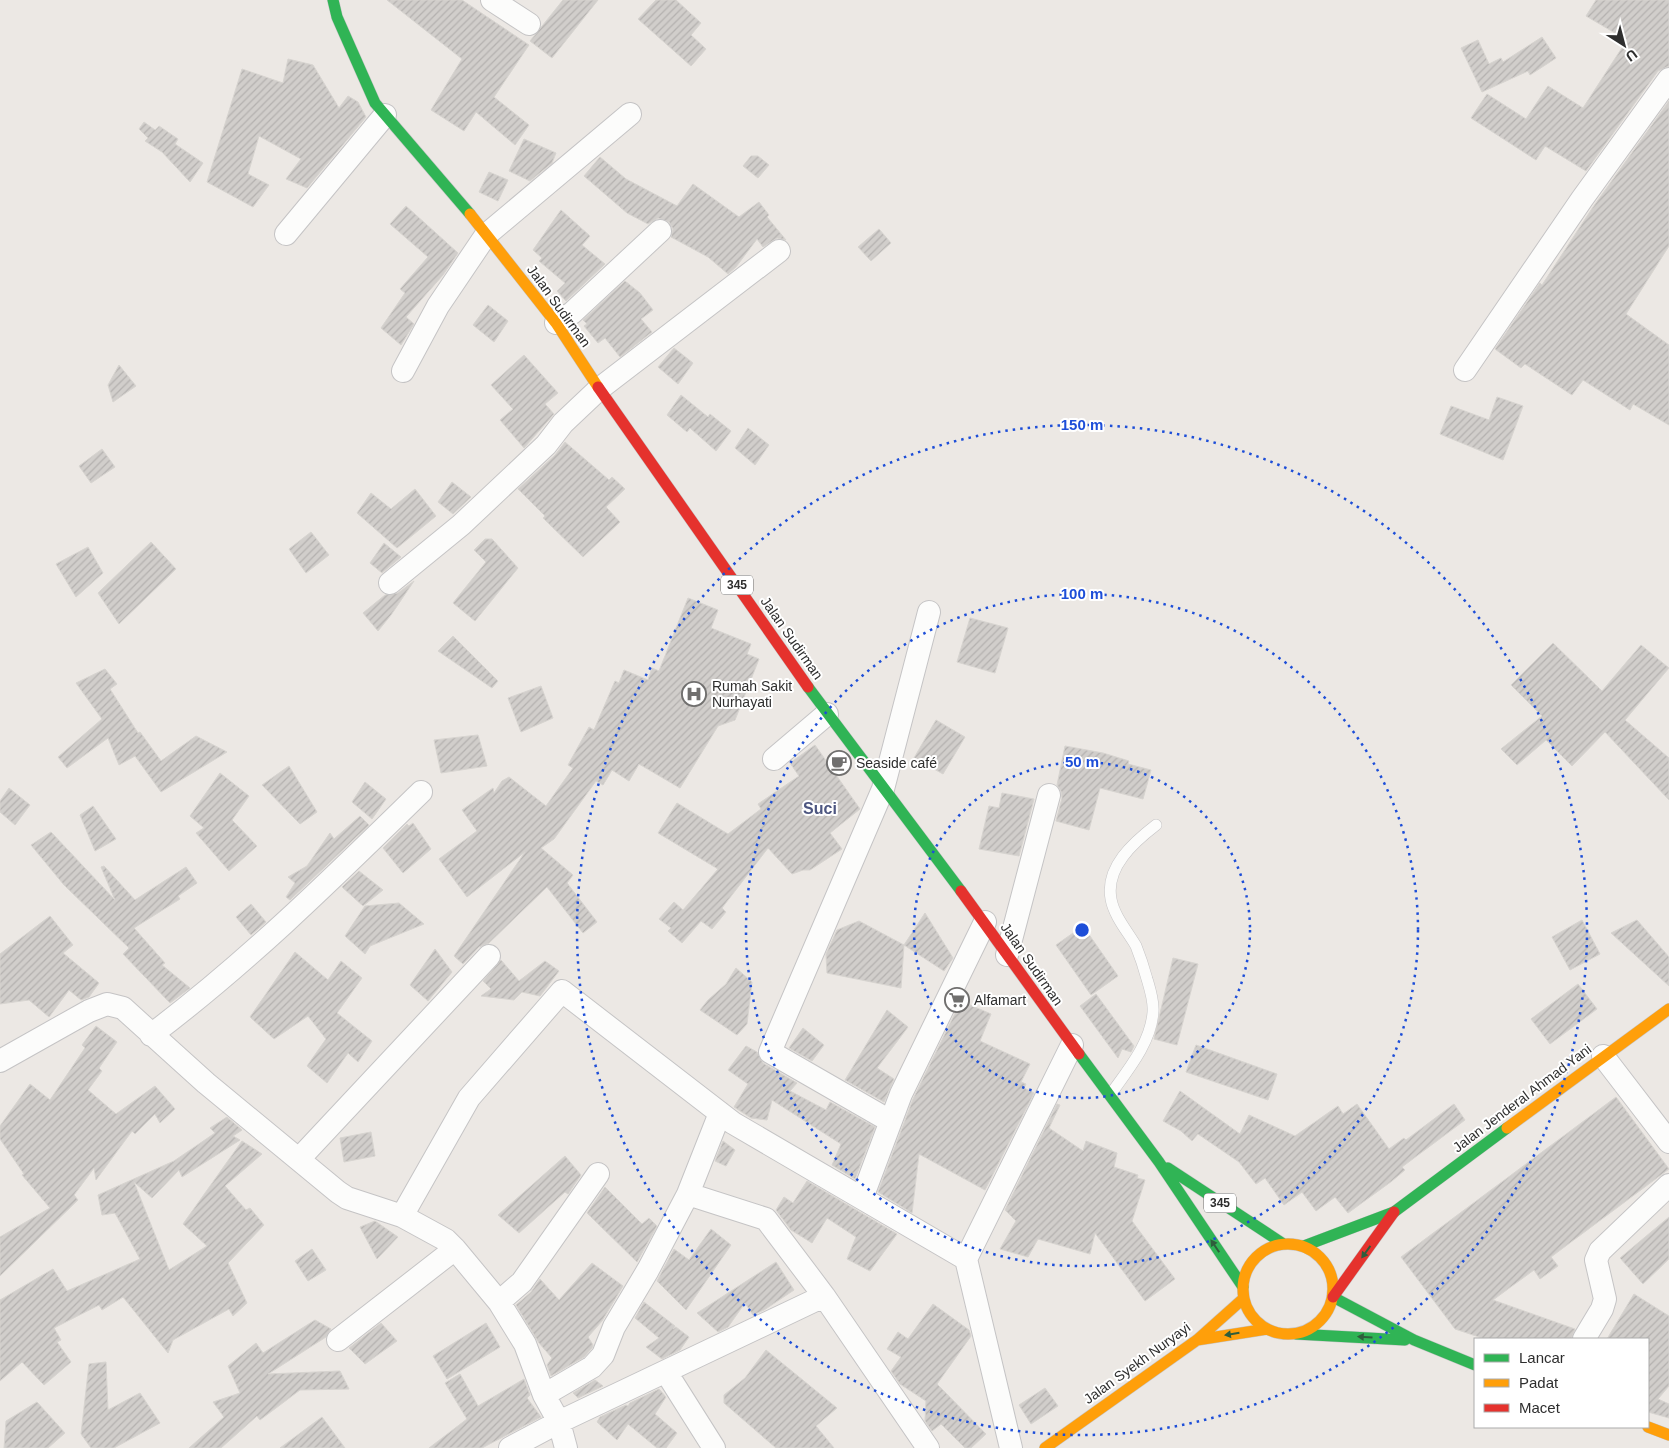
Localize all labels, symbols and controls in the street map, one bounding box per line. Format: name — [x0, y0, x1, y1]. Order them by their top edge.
north arrow — [1599, 20, 1649, 70]
text: U — [1623, 46, 1640, 65]
street label: Jalan Sudirman — [524, 262, 594, 350]
text: 150 m — [1061, 416, 1103, 433]
road number: 345 — [721, 576, 753, 594]
text: 100 m — [1061, 585, 1103, 602]
street label: Jalan Sudirman — [758, 594, 826, 682]
place label: Rumah Sakit Nurhayati — [712, 678, 792, 710]
hospital icon: Rumah Sakit Nurhayati — [681, 681, 707, 707]
cafe icon: Seaside café — [826, 750, 852, 776]
text: 50 m — [1065, 753, 1099, 770]
place label: Seaside café — [856, 755, 937, 771]
district label: Suci — [803, 800, 837, 817]
street label: Jalan Sudirman — [998, 920, 1066, 1008]
centre of rings — [1073, 921, 1091, 939]
supermarket icon: Alfamart — [944, 987, 970, 1013]
place label: Alfamart — [974, 992, 1026, 1008]
street label: Jalan Jenderal Ahmad Yani — [1450, 1041, 1594, 1155]
road number: 345 — [1204, 1194, 1236, 1212]
one-way arrow — [1211, 1240, 1220, 1253]
one-way arrow — [1361, 1245, 1371, 1259]
street label: Jalan Syekh Nuryayi — [1081, 1319, 1193, 1407]
one-way arrow — [1224, 1331, 1240, 1339]
one-way arrow — [1357, 1333, 1373, 1341]
legend — [1474, 1338, 1649, 1428]
text: Lancar — [1519, 1349, 1565, 1366]
text: Padat — [1519, 1374, 1559, 1391]
text: Macet — [1519, 1399, 1561, 1416]

